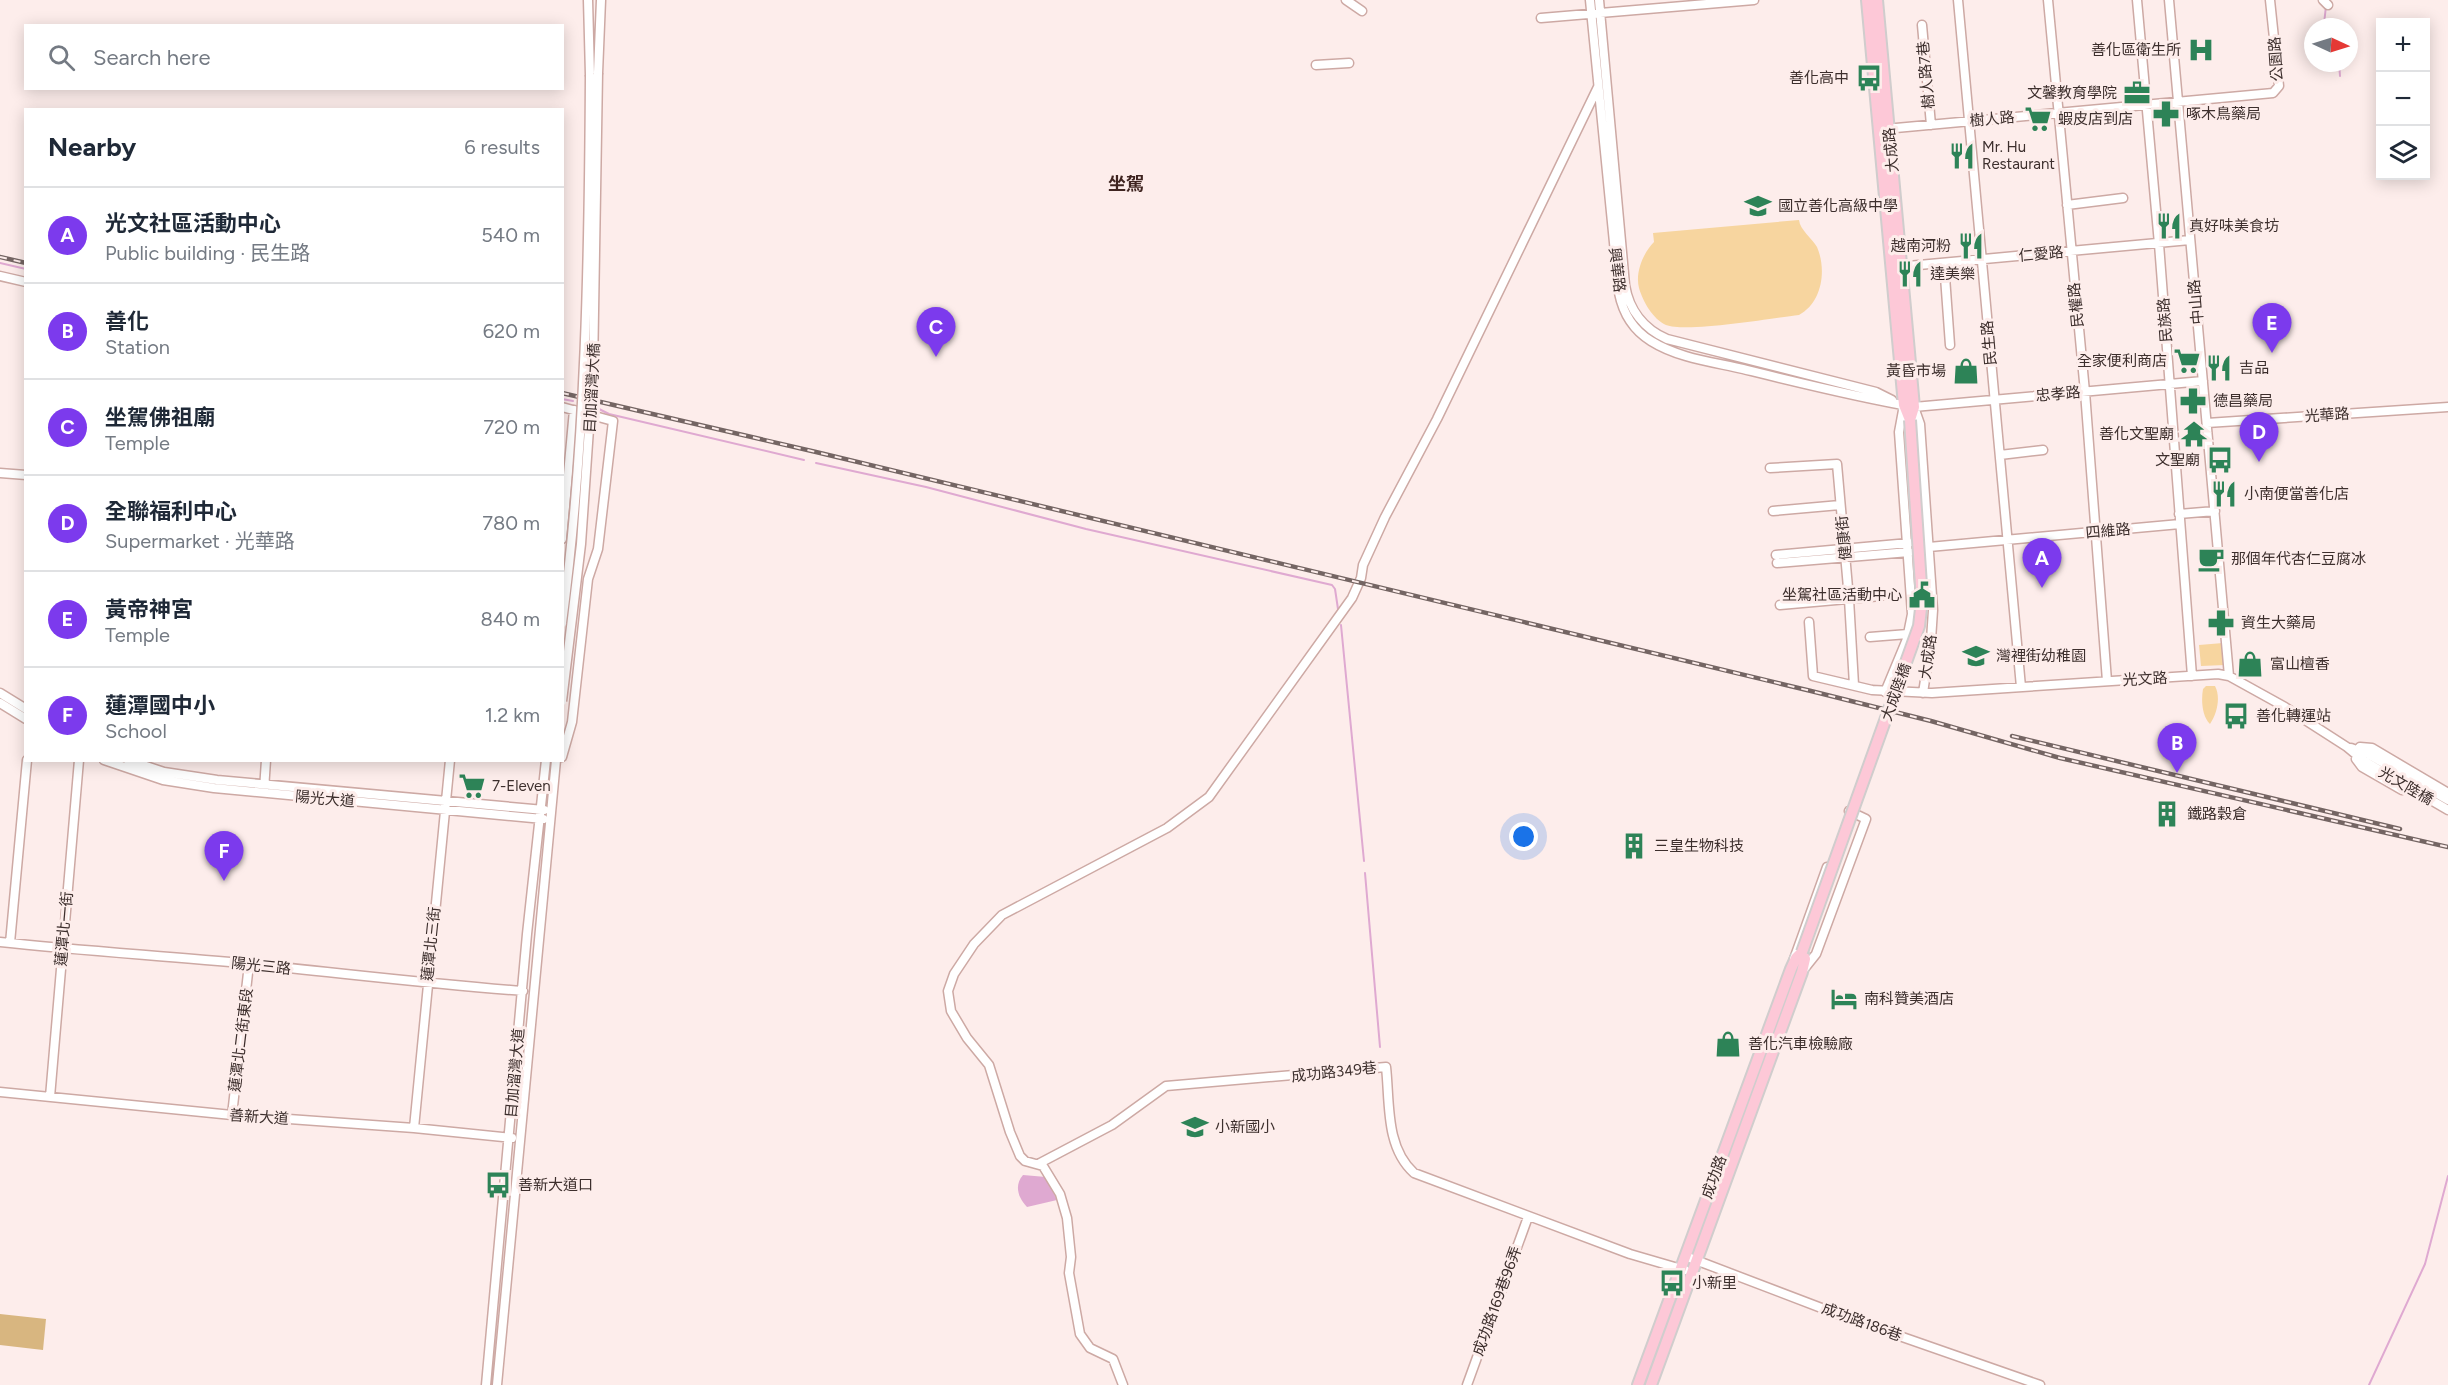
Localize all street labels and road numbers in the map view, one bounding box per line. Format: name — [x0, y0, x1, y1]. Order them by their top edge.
street label: 公園路 — [2265, 36, 2287, 82]
street label: 樹人路7巷 — [1914, 40, 1938, 110]
street label: 樹人路 — [1969, 108, 2015, 130]
street label: 大成路 — [1880, 127, 1902, 173]
street label: 仁愛路 — [2018, 243, 2064, 265]
street label: 興華路 — [1605, 247, 1629, 293]
street label: 中山路 — [2185, 279, 2207, 325]
street label: 民權路 — [2065, 282, 2087, 328]
street label: 民族路 — [2154, 297, 2176, 343]
street label: 民生路 — [1978, 320, 2000, 366]
street label: 目加溜灣大橋 — [581, 343, 603, 433]
street label: 忠孝路 — [2035, 383, 2081, 405]
street label: 光華路 — [2304, 404, 2350, 426]
street label: 健康街 — [1833, 515, 1855, 561]
street label: 四維路 — [2085, 520, 2131, 542]
street label: 大成路 — [1916, 633, 1940, 681]
street label: 大成陸橋 — [1877, 661, 1915, 723]
street label: 光文路 — [2122, 669, 2168, 689]
street label: 光文陸橋 — [2376, 763, 2436, 809]
street label: 陽光大道 — [294, 787, 356, 811]
street label: 蓮潭北一街 — [52, 891, 76, 967]
street label: 蓮潭北三街 — [418, 906, 444, 982]
street label: 陽光三路 — [230, 954, 292, 978]
street label: 蓮潭北二街東段 — [226, 987, 256, 1093]
street label: 目加溜灣大道 — [502, 1027, 528, 1119]
street label: 成功路349巷 — [1290, 1059, 1378, 1085]
street label: 善新大道 — [228, 1106, 290, 1128]
street label: 成功路 — [1698, 1153, 1730, 1201]
street label: 成功路169巷96弄 — [1469, 1244, 1525, 1358]
street label: 成功路186巷 — [1819, 1299, 1905, 1345]

